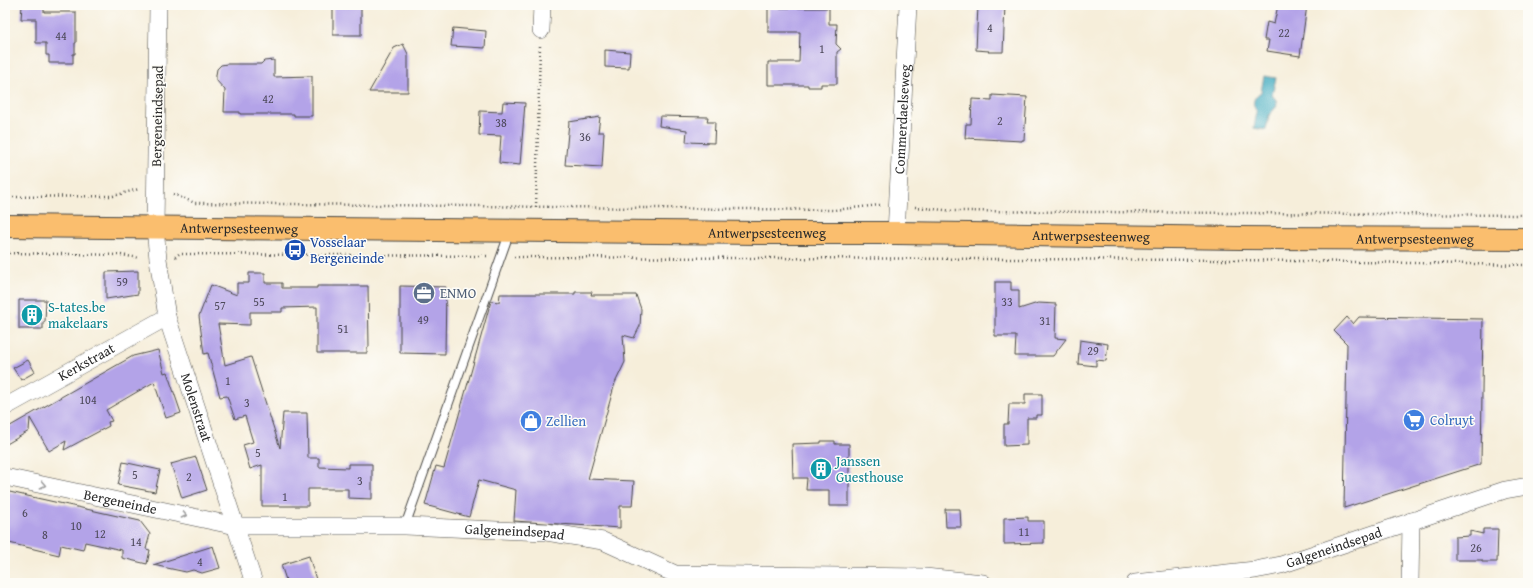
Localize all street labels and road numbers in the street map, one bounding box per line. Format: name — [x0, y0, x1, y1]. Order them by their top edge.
street label: Commerdaelseweg — [889, 64, 915, 175]
street label: Bergeneindsepad — [146, 65, 168, 167]
street label: Antwerpsesteenweg — [180, 218, 298, 239]
street label: Antwerpsesteenweg — [708, 223, 826, 243]
street label: Antwerpsesteenweg — [1032, 225, 1150, 247]
street label: Antwerpsesteenweg — [1356, 228, 1474, 249]
street label: Kerkstraat — [54, 338, 118, 386]
street label: Molenstraat — [176, 370, 217, 445]
street label: Bergeneinde — [82, 484, 159, 519]
street label: Galgeneindsepad — [464, 519, 567, 545]
street label: Galgeneindsepad — [1283, 522, 1385, 573]

